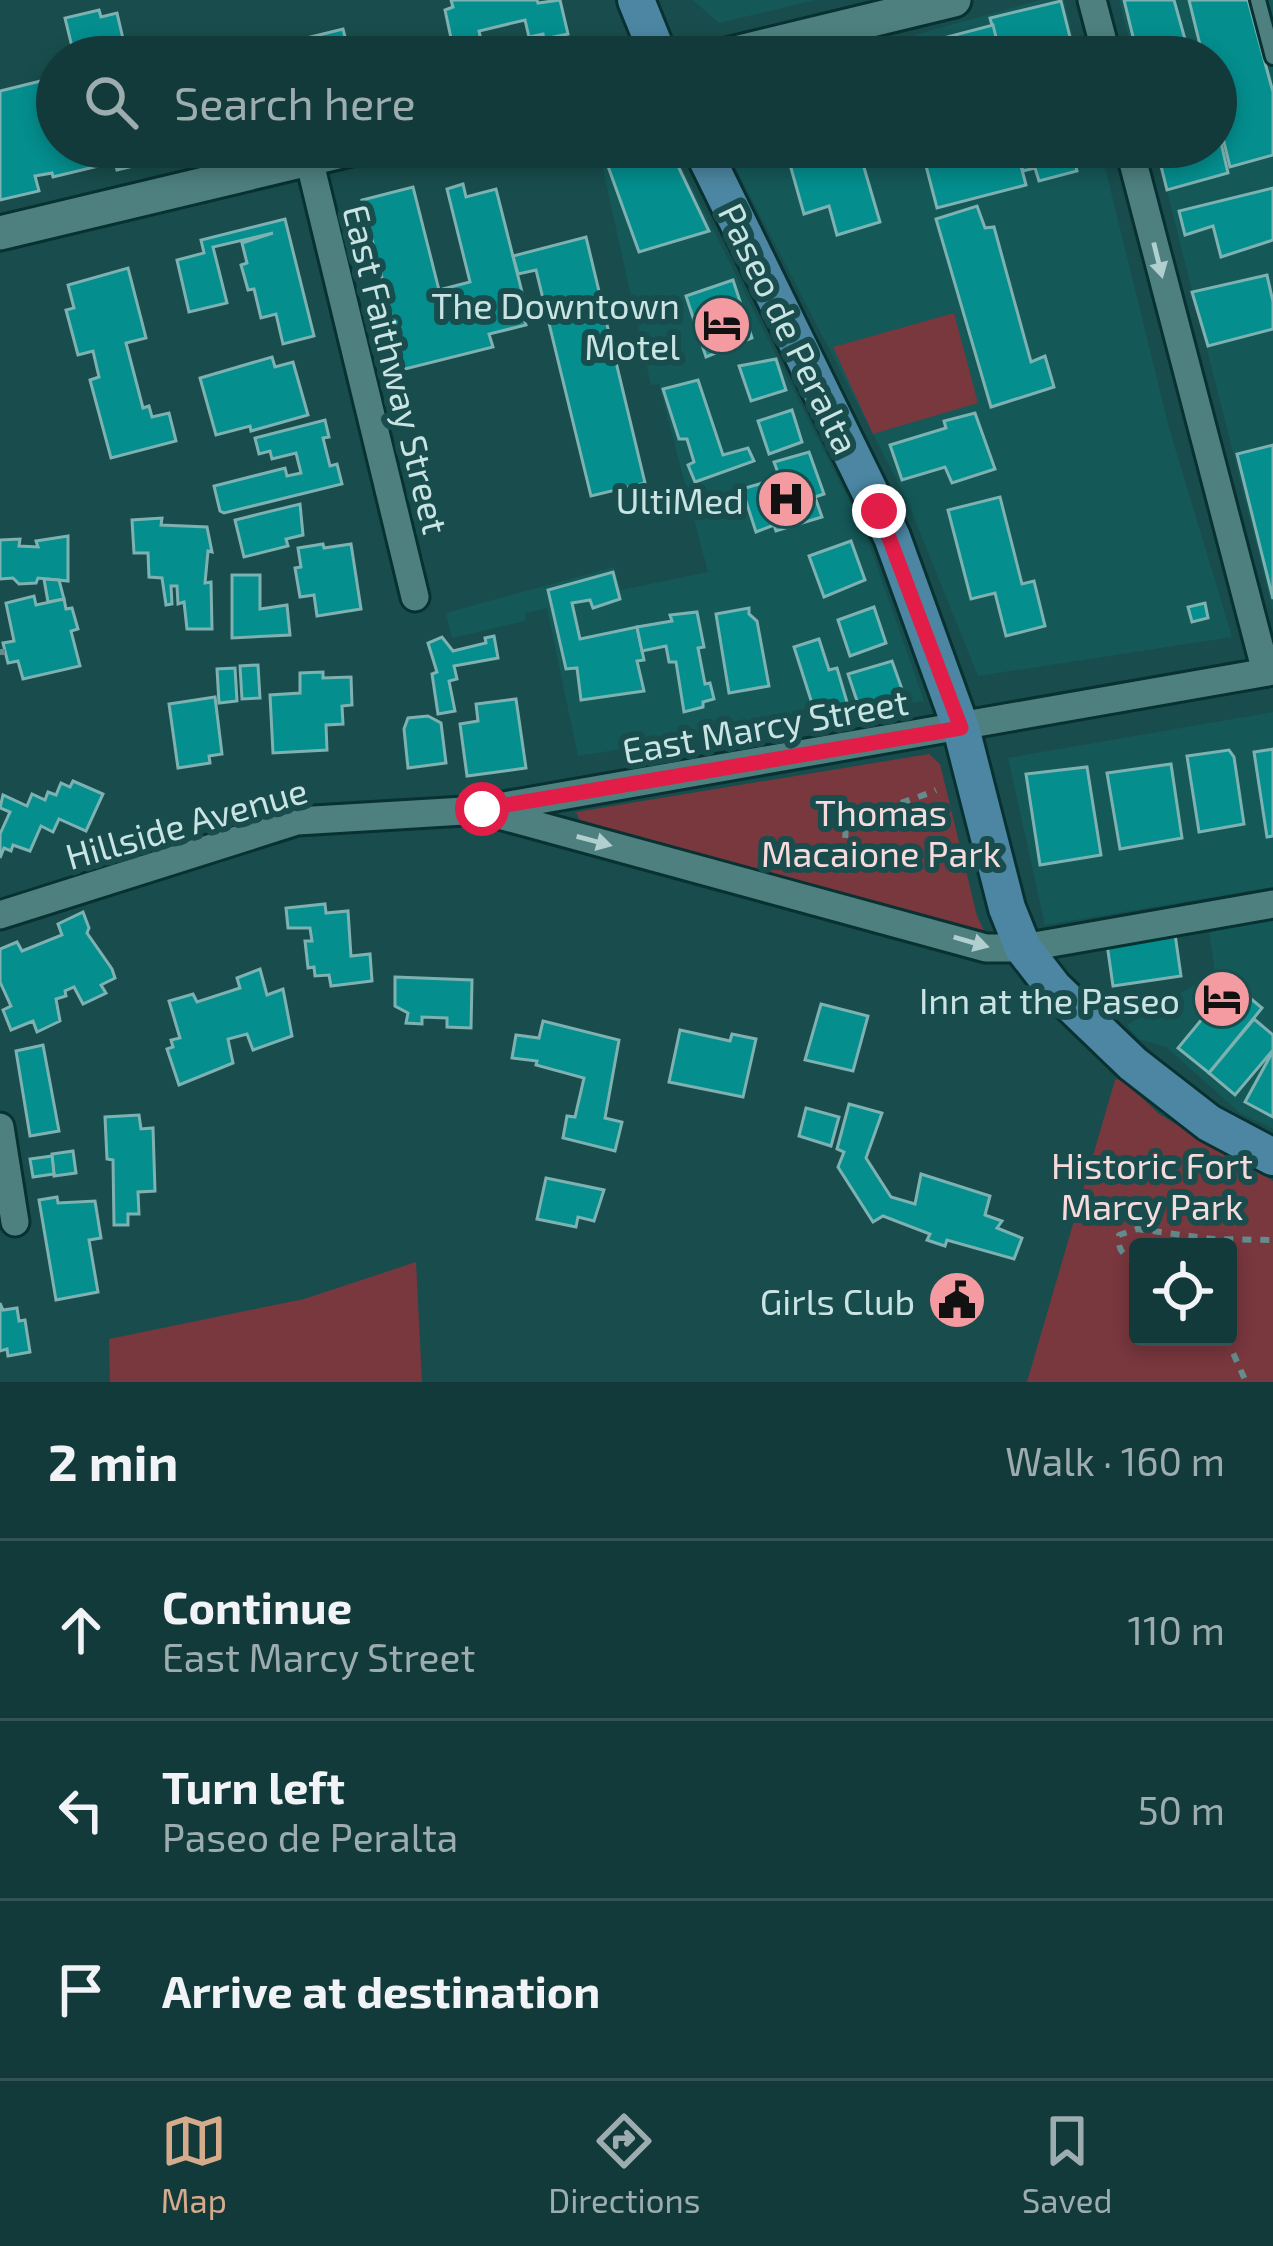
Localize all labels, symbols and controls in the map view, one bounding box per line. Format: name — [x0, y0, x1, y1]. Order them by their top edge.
search box — [36, 36, 1237, 168]
icon: search — [78, 69, 144, 135]
text: Search here — [174, 75, 416, 129]
street label: Paseo de Peralta — [711, 196, 869, 460]
street label: East Faithway Street — [335, 200, 459, 538]
one-way arrow — [1149, 242, 1168, 279]
place label: The Downtown Motel — [431, 283, 680, 367]
hotel icon: The Downtown Motel — [691, 294, 753, 356]
hospital icon: UltiMed — [755, 468, 817, 530]
place label: UltiMed — [615, 478, 744, 521]
route end — [852, 484, 906, 538]
street label: East Marcy Street — [619, 679, 911, 771]
street label: Hillside Avenue — [60, 767, 312, 877]
route start — [455, 782, 509, 836]
park label: Thomas Macaione Park — [761, 790, 1001, 874]
one-way arrow — [576, 832, 613, 851]
one-way arrow — [953, 934, 990, 953]
hotel icon: Inn at the Paseo — [1191, 968, 1253, 1030]
place label: Inn at the Paseo — [919, 978, 1180, 1021]
park label: Historic Fort Marcy Park — [1051, 1143, 1253, 1227]
map controls — [1129, 1238, 1237, 1346]
button: locate — [1129, 1238, 1237, 1346]
public building icon: Girls Club — [926, 1269, 988, 1331]
place label: Girls Club — [760, 1279, 915, 1322]
text: 2 min — [48, 1430, 178, 1491]
text: Walk · 160 m — [1005, 1437, 1225, 1484]
text: Continue — [162, 1579, 352, 1633]
icon: ahead — [48, 1597, 114, 1663]
text: 110 m — [1128, 1606, 1225, 1653]
text: East Marcy Street — [162, 1633, 475, 1680]
text: Turn left — [162, 1759, 345, 1813]
icon: left — [48, 1777, 114, 1843]
text: 50 m — [1138, 1786, 1225, 1833]
text: Paseo de Peralta — [162, 1813, 458, 1860]
icon: arrive — [48, 1957, 114, 2023]
text: Arrive at destination — [162, 1963, 600, 2017]
tab: Map — [161, 2108, 227, 2220]
tab: Directions — [548, 2108, 700, 2220]
tab: Saved — [1022, 2108, 1112, 2220]

